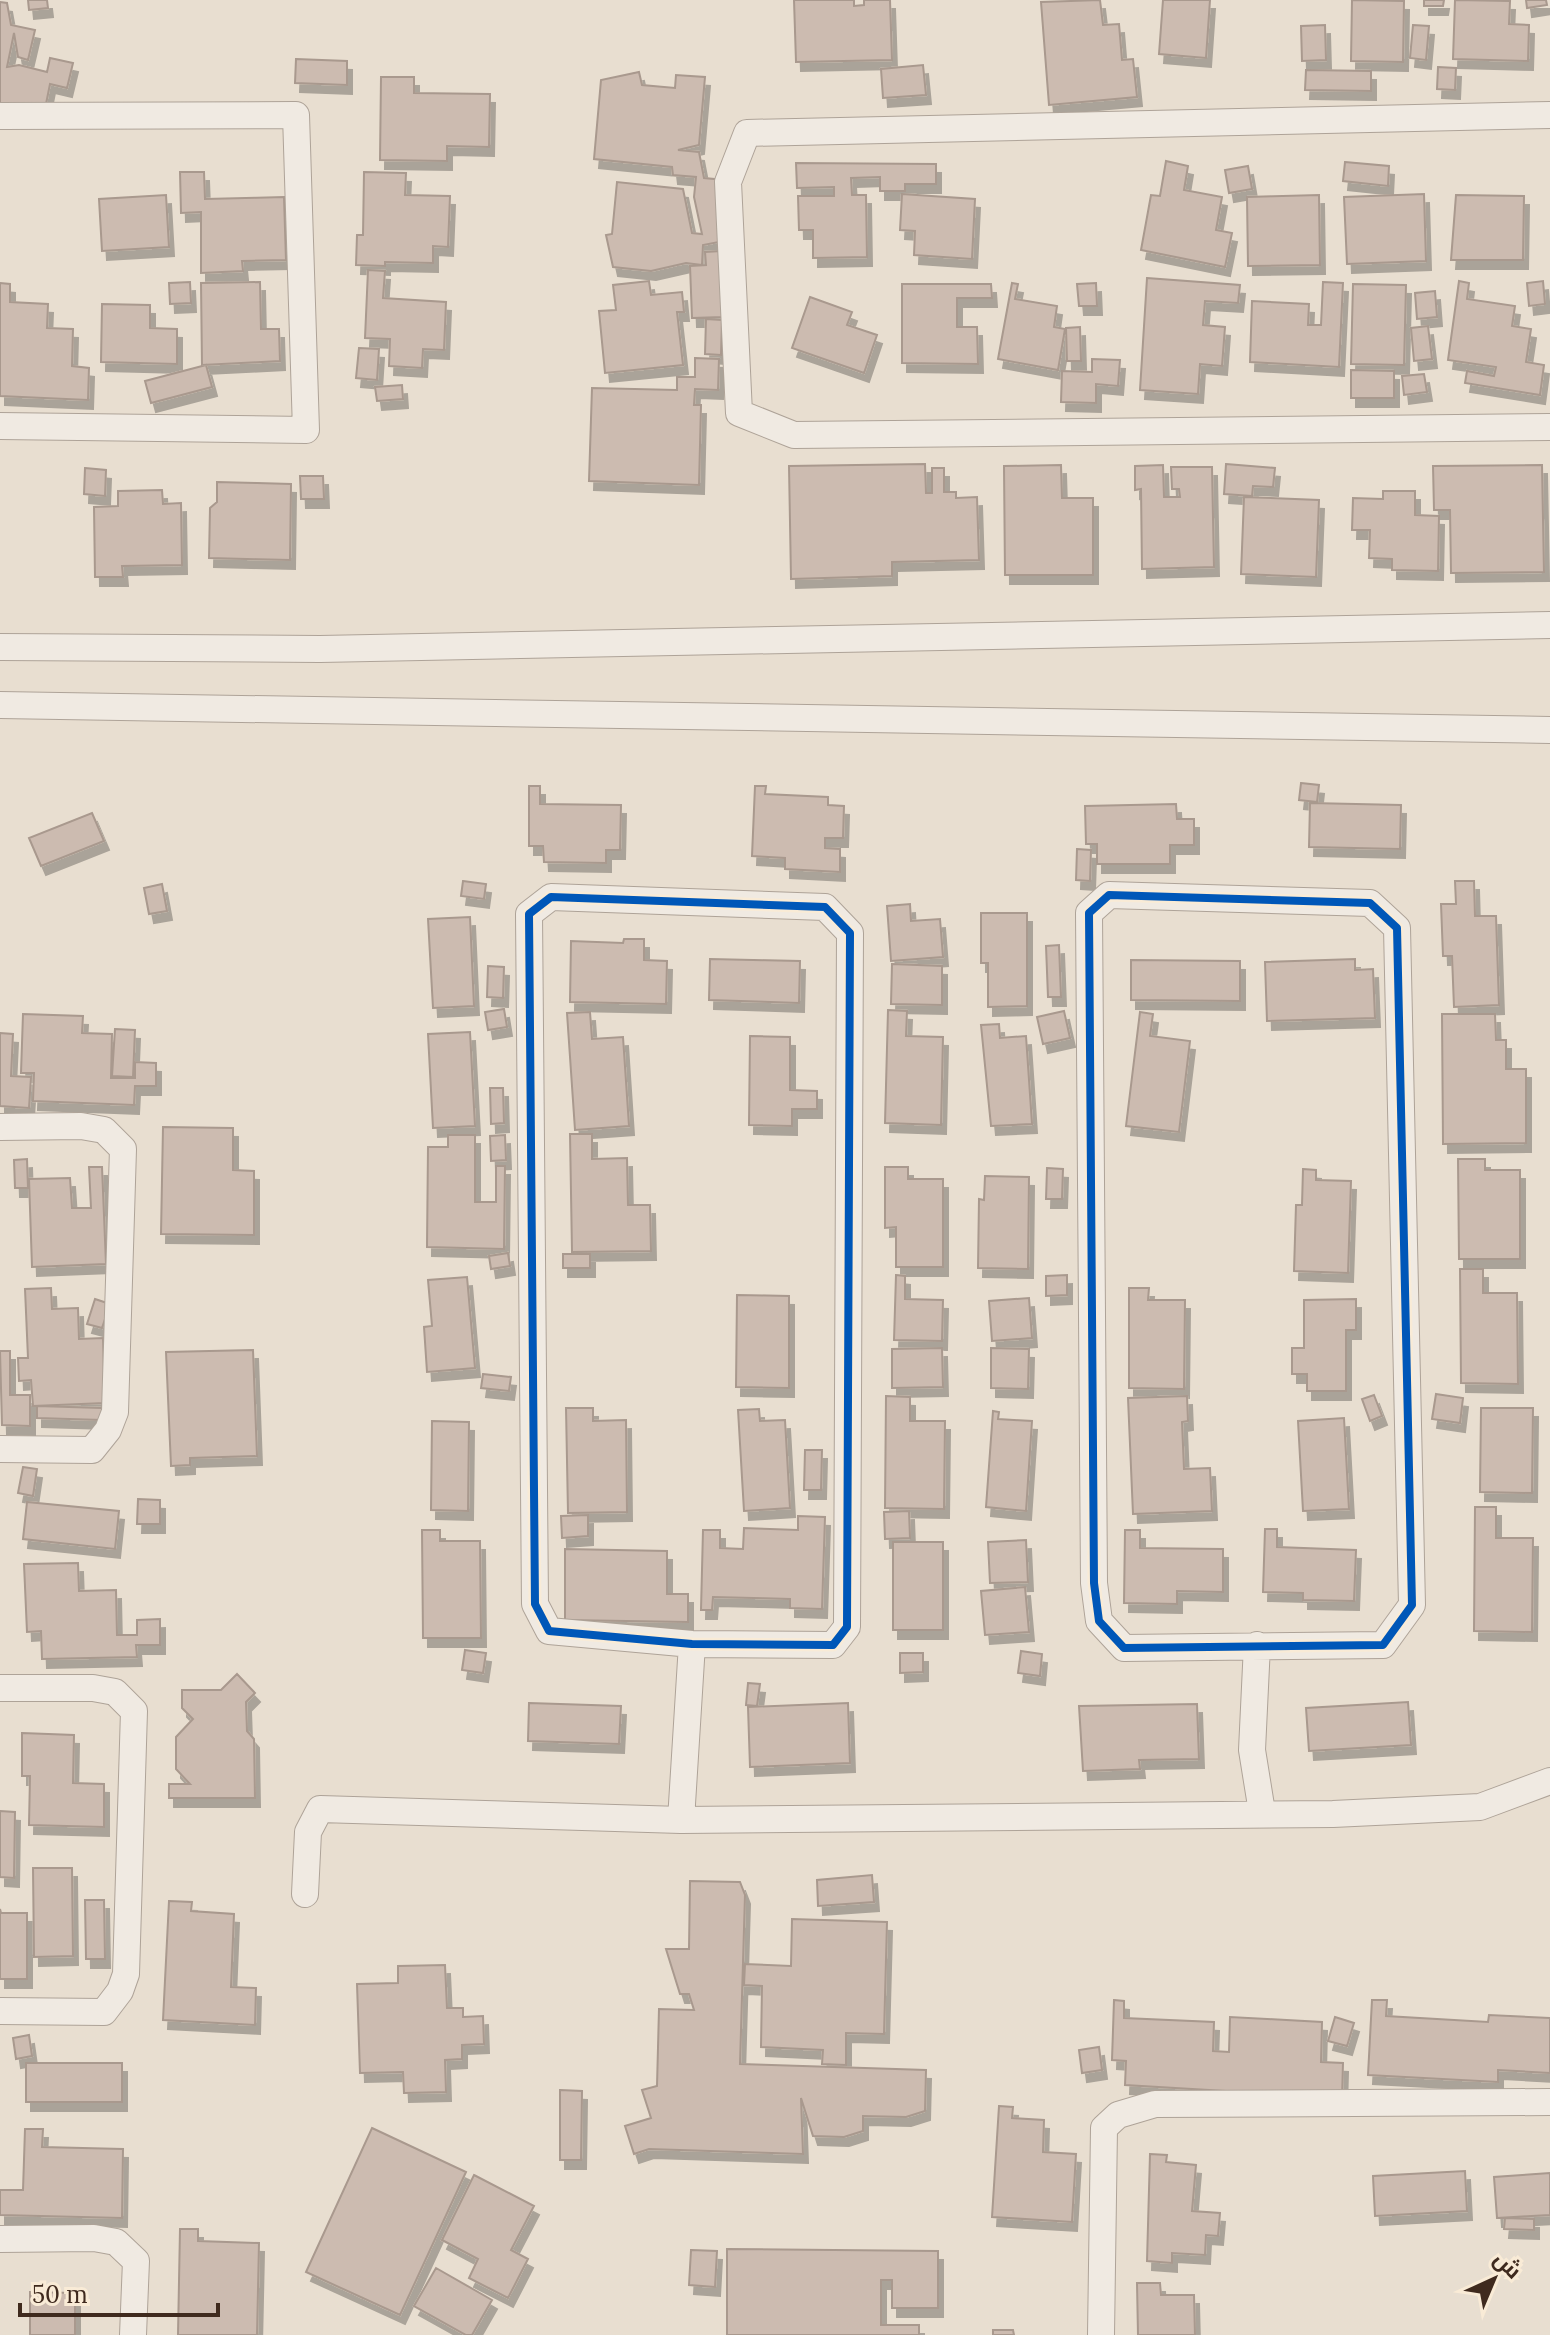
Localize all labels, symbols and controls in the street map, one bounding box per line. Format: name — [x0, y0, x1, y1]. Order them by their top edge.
north arrow — [1454, 2239, 1534, 2319]
text: ش — [1488, 2245, 1528, 2284]
scale bar — [20, 2267, 218, 2317]
text: 50 m — [32, 2279, 88, 2310]

